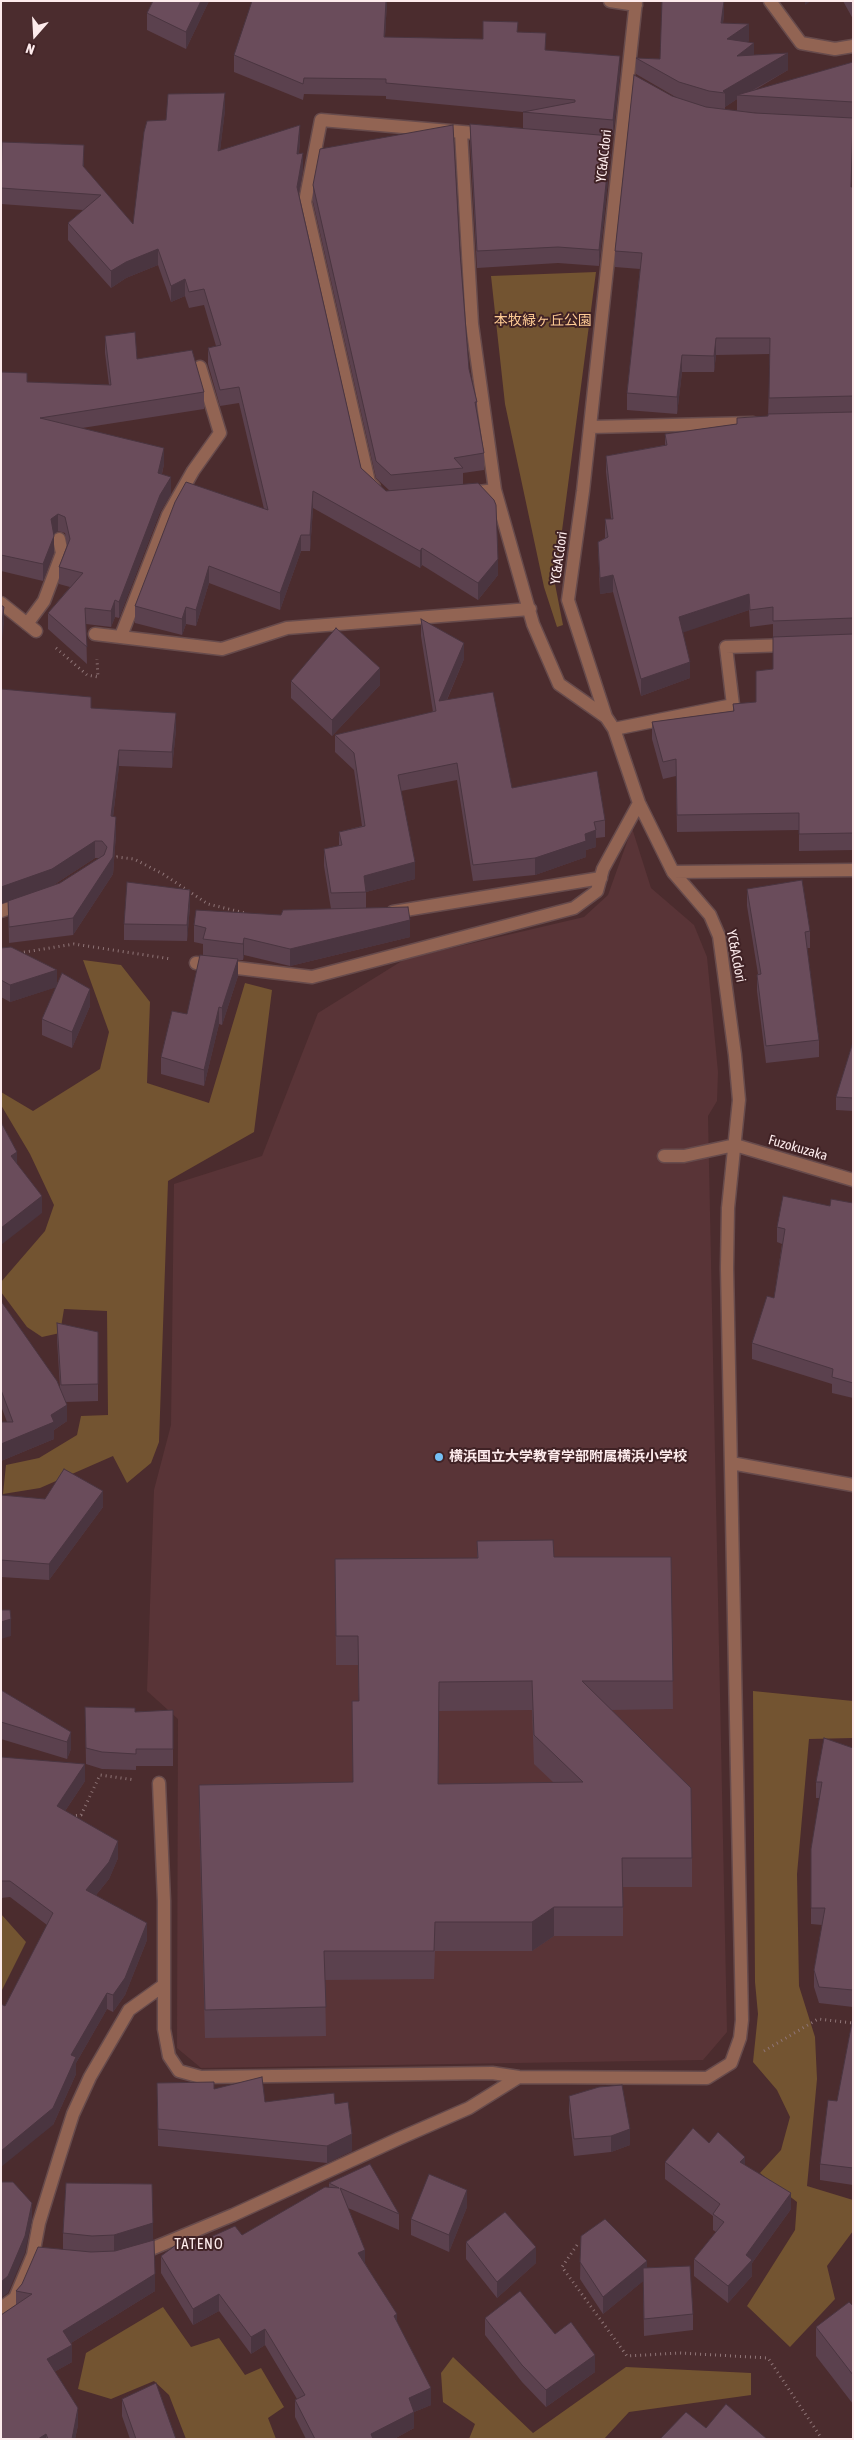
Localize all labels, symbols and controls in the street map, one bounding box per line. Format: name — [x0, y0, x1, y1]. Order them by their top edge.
north arrow — [10, 10, 60, 60]
text: N — [24, 40, 37, 58]
street label: YC&ACdori — [593, 129, 615, 183]
park label: 本牧緑ヶ丘公園 — [494, 313, 592, 329]
street label: YC&ACdori — [547, 531, 571, 585]
street label: YC&ACdori — [723, 928, 749, 984]
street label: Fuzokuzaka — [766, 1132, 830, 1164]
place label: 横浜国立大学教育学部附属横浜小学校 — [449, 1449, 687, 1465]
marker: 横浜国立大学教育学部附属横浜小学校 — [433, 1451, 445, 1463]
district label: TATENO — [174, 2235, 224, 2253]

